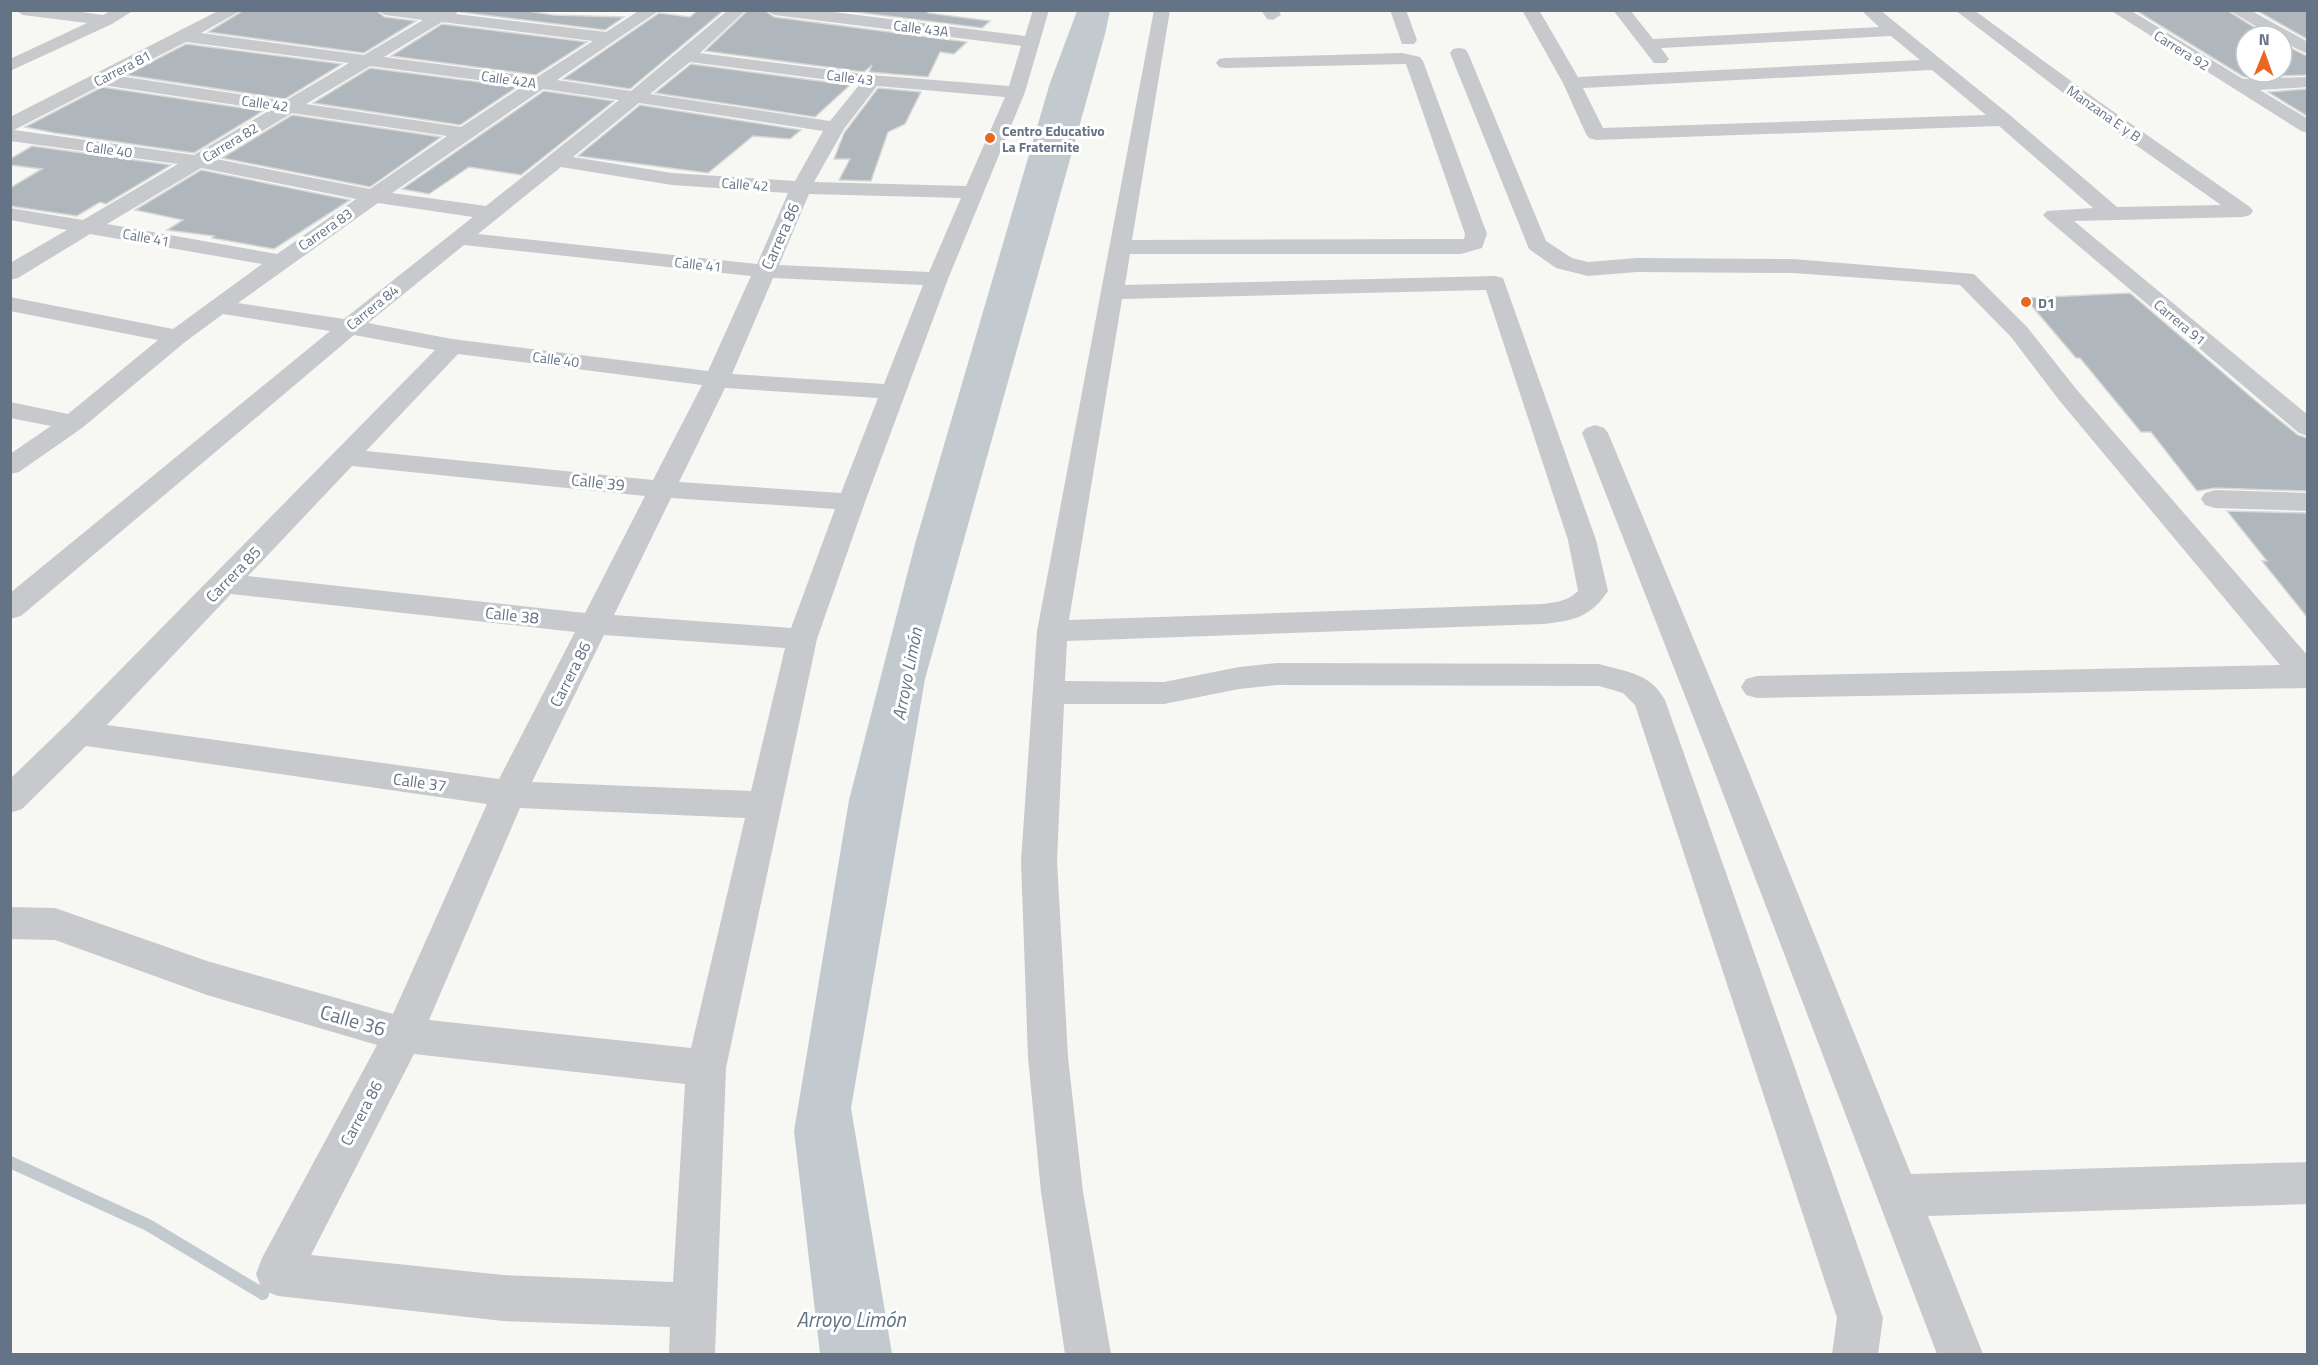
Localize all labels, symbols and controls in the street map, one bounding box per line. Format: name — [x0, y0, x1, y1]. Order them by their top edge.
street label: Calle 43A — [892, 14, 950, 42]
north arrow — [2234, 24, 2294, 84]
street label: Carrera 92 — [2150, 25, 2214, 75]
text: N — [2259, 27, 2270, 51]
street label: Carrera 81 — [90, 45, 154, 91]
street label: Calle 43 — [825, 64, 875, 90]
street label: Calle 42A — [480, 65, 538, 93]
street label: Manzana E y B — [2063, 80, 2145, 146]
street label: Calle 42 — [240, 89, 290, 117]
street label: Carrera 82 — [198, 117, 262, 167]
place label: Centro Educativo La Fraternite — [1002, 120, 1105, 157]
marker: Centro Educativo La Fraternite — [983, 131, 997, 145]
street label: Calle 40 — [84, 135, 134, 163]
street label: Calle 42 — [721, 172, 769, 196]
street label: Carrera 86 — [755, 199, 805, 273]
street label: Carrera 83 — [294, 203, 356, 255]
street label: Calle 41 — [121, 223, 171, 251]
street label: Calle 41 — [674, 251, 722, 277]
street label: Carrera 84 — [341, 279, 403, 335]
place label: D1 — [2038, 292, 2055, 313]
street label: Carrera 91 — [2150, 294, 2210, 350]
marker: D1 — [2019, 295, 2033, 309]
street label: Calle 40 — [531, 346, 581, 372]
street label: Calle 39 — [570, 467, 626, 497]
street label: Carrera 85 — [200, 540, 266, 608]
street label: Calle 38 — [484, 600, 540, 630]
water label: Arroyo Limón — [885, 624, 929, 723]
street label: Carrera 86 — [543, 637, 597, 711]
street label: Calle 37 — [392, 766, 448, 798]
street label: Calle 36 — [317, 996, 389, 1044]
street label: Carrera 86 — [334, 1076, 388, 1150]
water label: Arroyo Limón — [796, 1303, 906, 1335]

